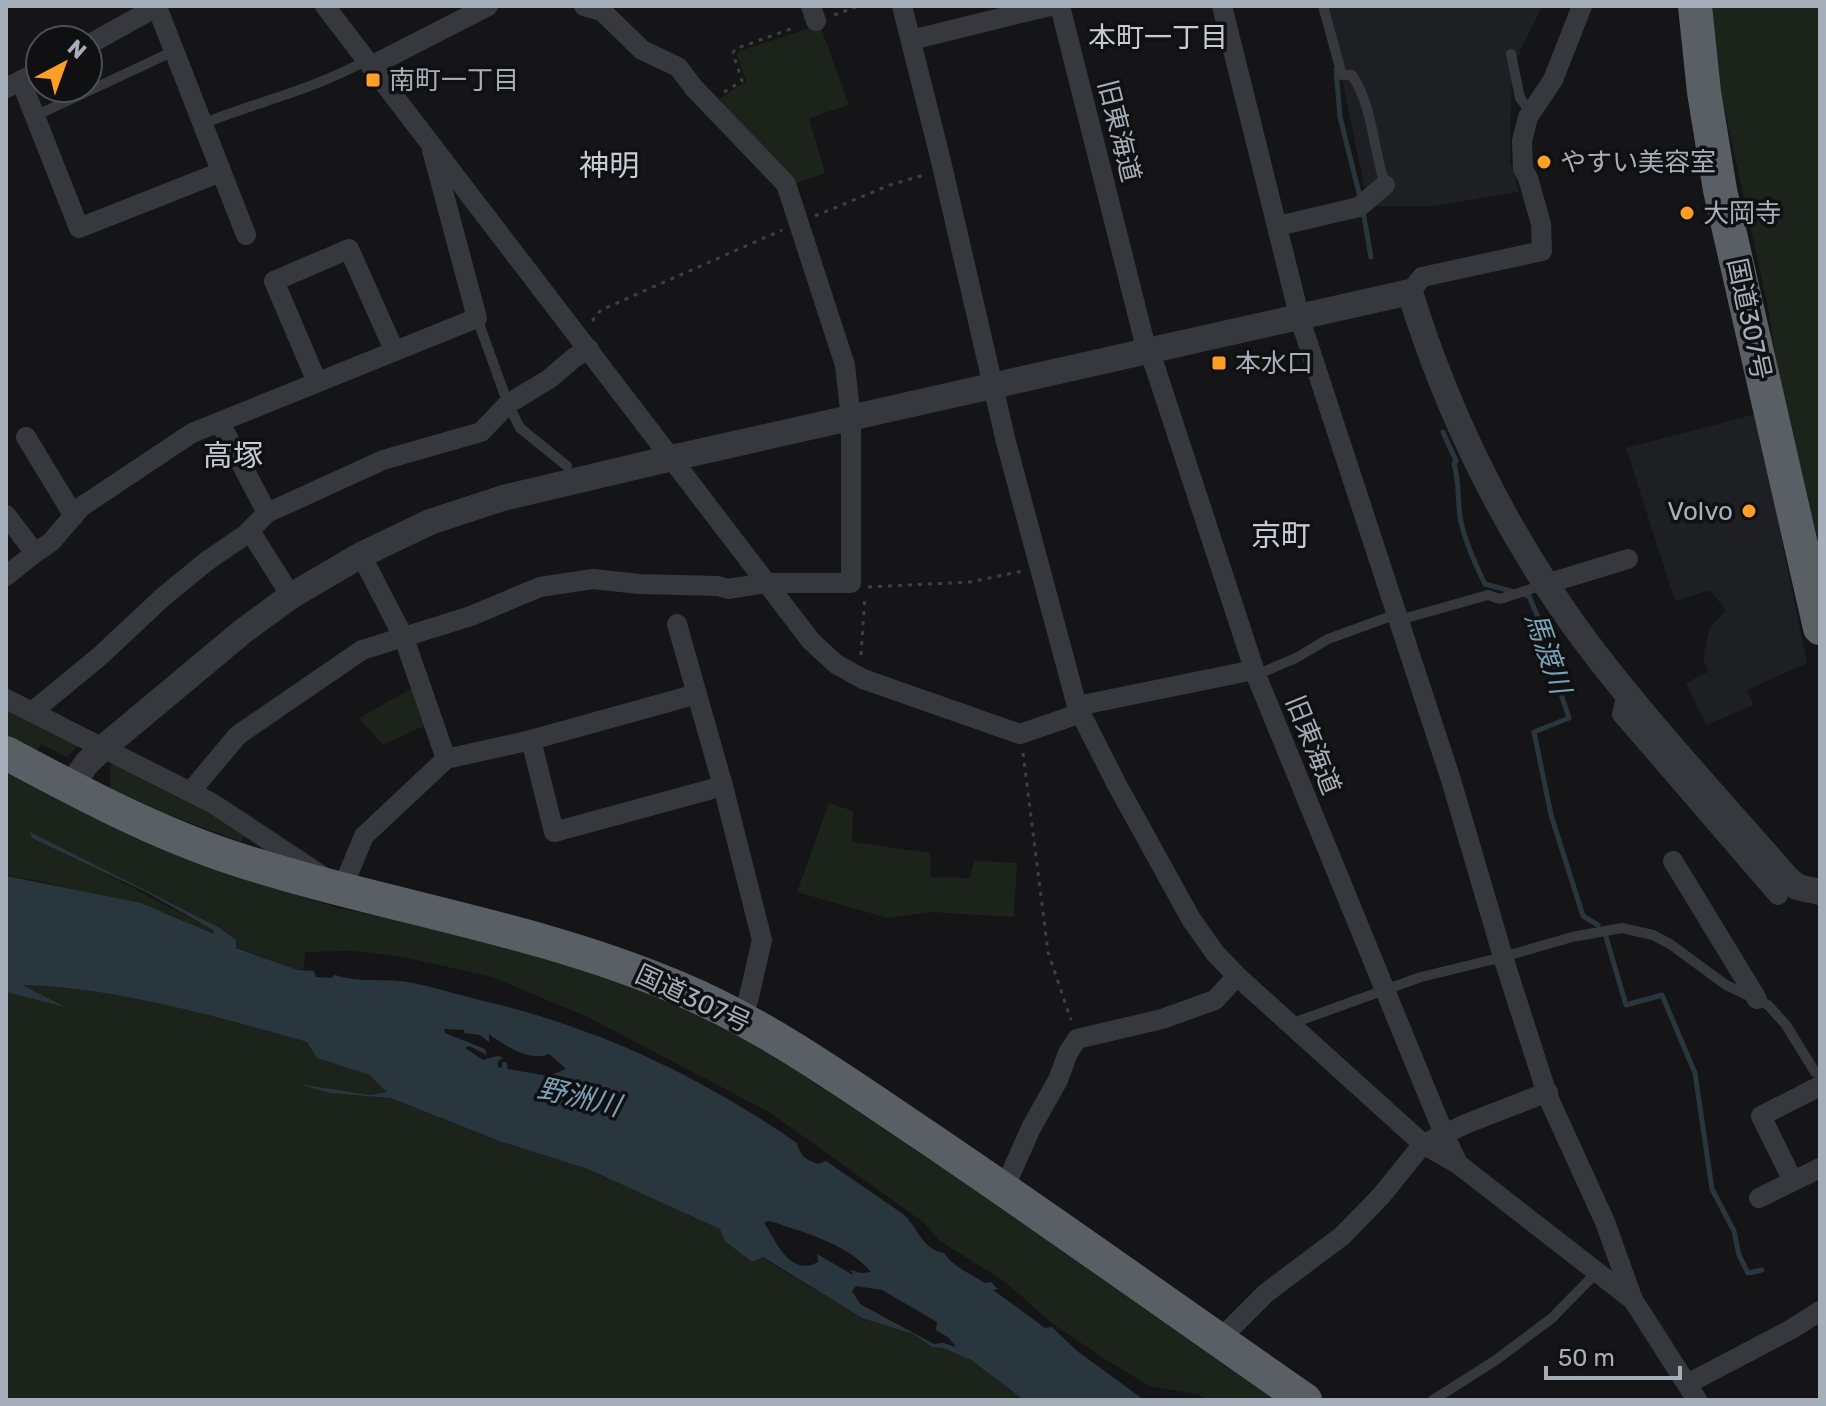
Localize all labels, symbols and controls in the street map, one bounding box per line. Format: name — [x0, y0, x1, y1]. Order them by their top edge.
district label: 本町一丁目 — [1088, 21, 1228, 54]
north arrow — [24, 24, 104, 104]
text: N — [62, 34, 92, 65]
place label: 南町一丁目 — [389, 65, 519, 96]
marker: 南町一丁目 — [364, 71, 382, 89]
street label: 旧東海道 — [1091, 77, 1147, 185]
place label: やすい美容室 — [1560, 147, 1716, 178]
district label: 神明 — [579, 148, 639, 184]
marker: やすい美容室 — [1535, 153, 1553, 171]
place label: 大岡寺 — [1703, 198, 1781, 229]
marker: 大岡寺 — [1678, 204, 1696, 222]
street label: 国道307号 — [1721, 255, 1777, 383]
place label: 本水口 — [1235, 348, 1313, 379]
marker: 本水口 — [1210, 354, 1228, 372]
district label: 高塚 — [203, 438, 263, 474]
place label: Volvo — [1667, 496, 1733, 527]
marker: Volvo — [1740, 502, 1758, 520]
district label: 京町 — [1251, 518, 1311, 554]
water label: 馬渡川 — [1519, 608, 1578, 701]
street label: 旧東海道 — [1279, 691, 1347, 799]
street label: 国道307号 — [630, 959, 756, 1039]
water label: 野洲川 — [534, 1071, 627, 1123]
scale bar — [1546, 1330, 1680, 1380]
text: 50 m — [1558, 1344, 1615, 1372]

